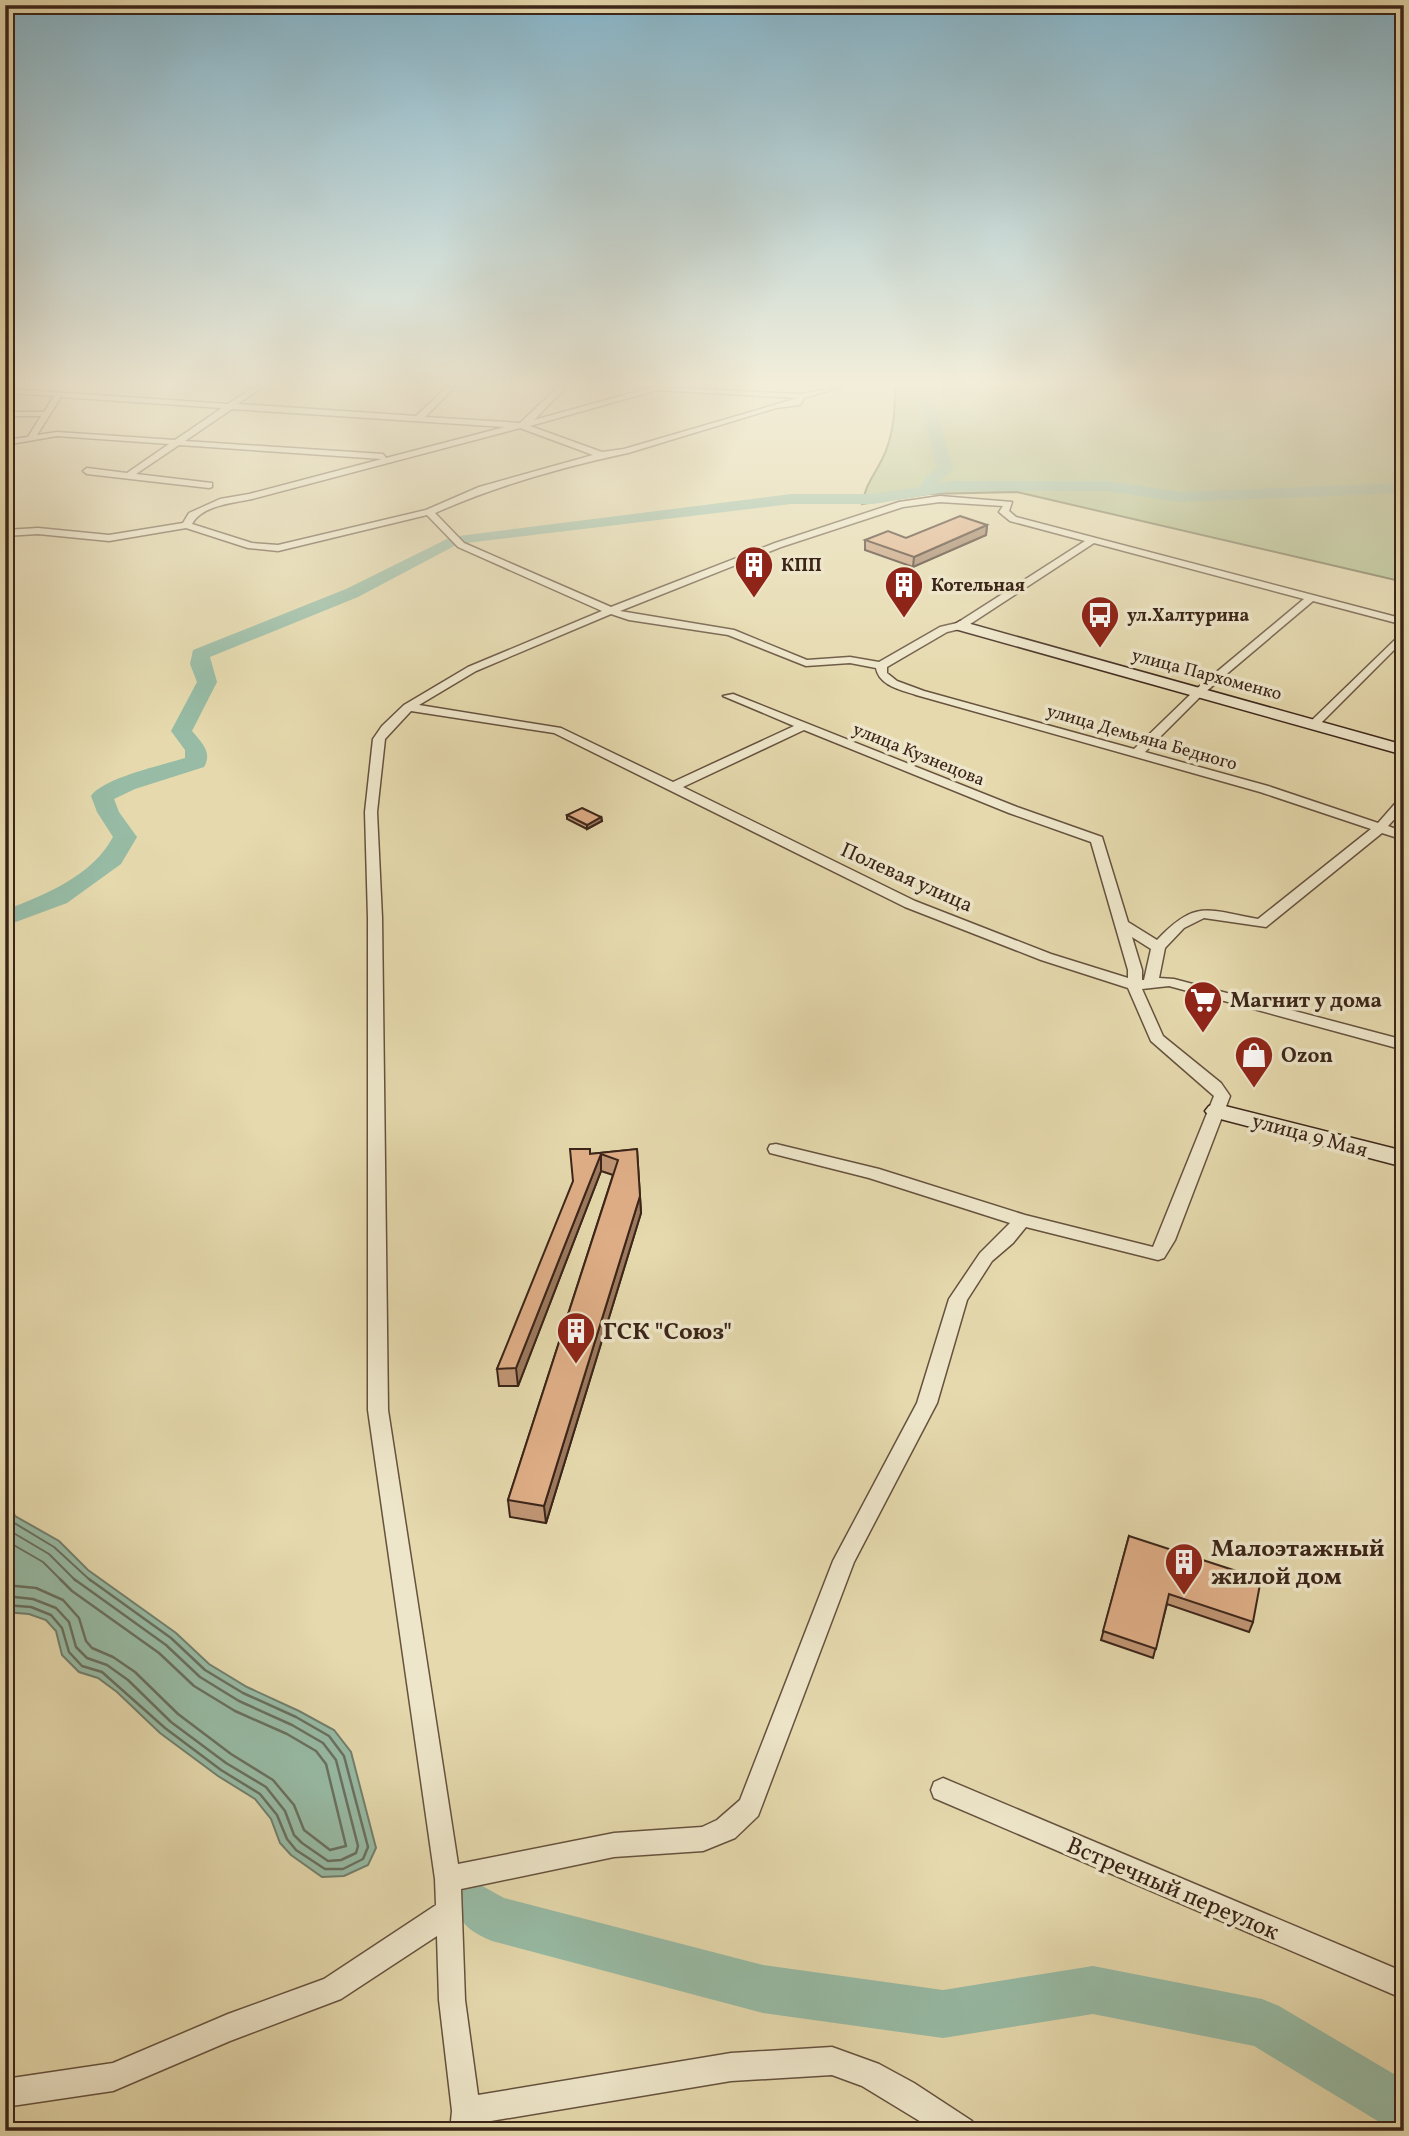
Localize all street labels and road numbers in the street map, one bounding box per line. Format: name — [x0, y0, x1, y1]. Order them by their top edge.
street label: улица Пархоменко — [1129, 643, 1284, 708]
street label: улица Демьяна Бедного — [1043, 699, 1240, 778]
street label: улица Кузнецова — [849, 717, 988, 793]
street label: Полевая улица — [836, 836, 977, 921]
street label: улица 9 Мая — [1249, 1107, 1371, 1166]
street label: Встречный переулок — [1061, 1830, 1284, 1950]

